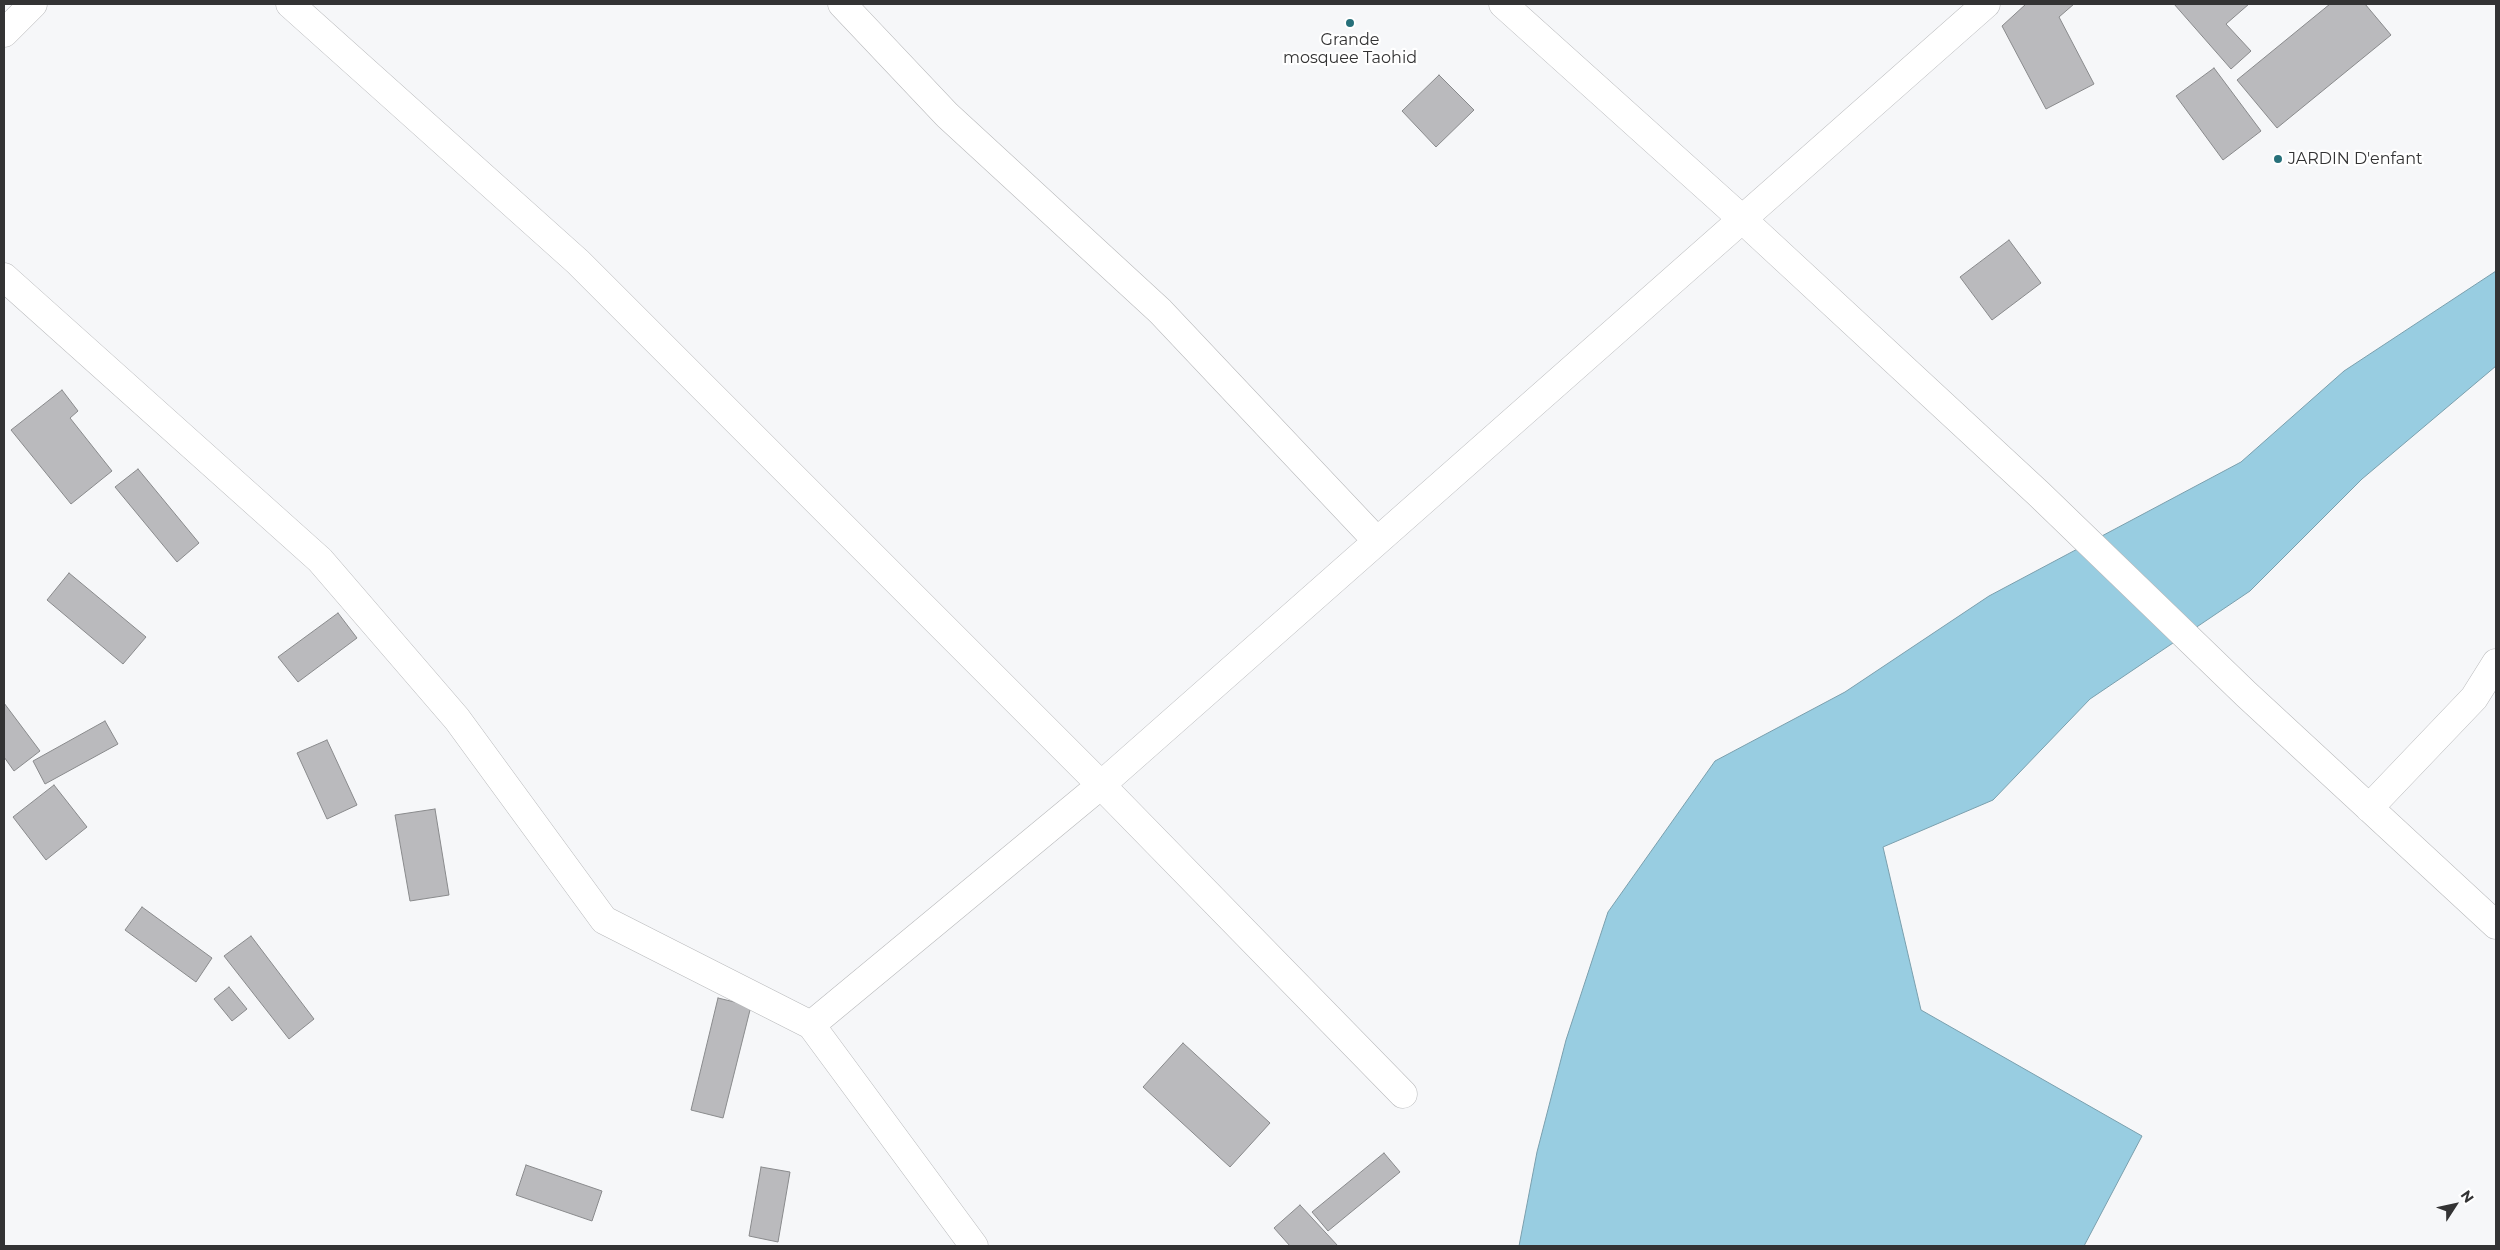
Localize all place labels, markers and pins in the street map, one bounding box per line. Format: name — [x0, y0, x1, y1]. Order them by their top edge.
marker: Grande mosquee Taohid — [1344, 17, 1356, 29]
place label: Grande mosquee Taohid — [1283, 30, 1417, 68]
place label: JARDIN D'enfant — [2288, 149, 2422, 169]
marker: JARDIN D'enfant — [2272, 153, 2284, 165]

